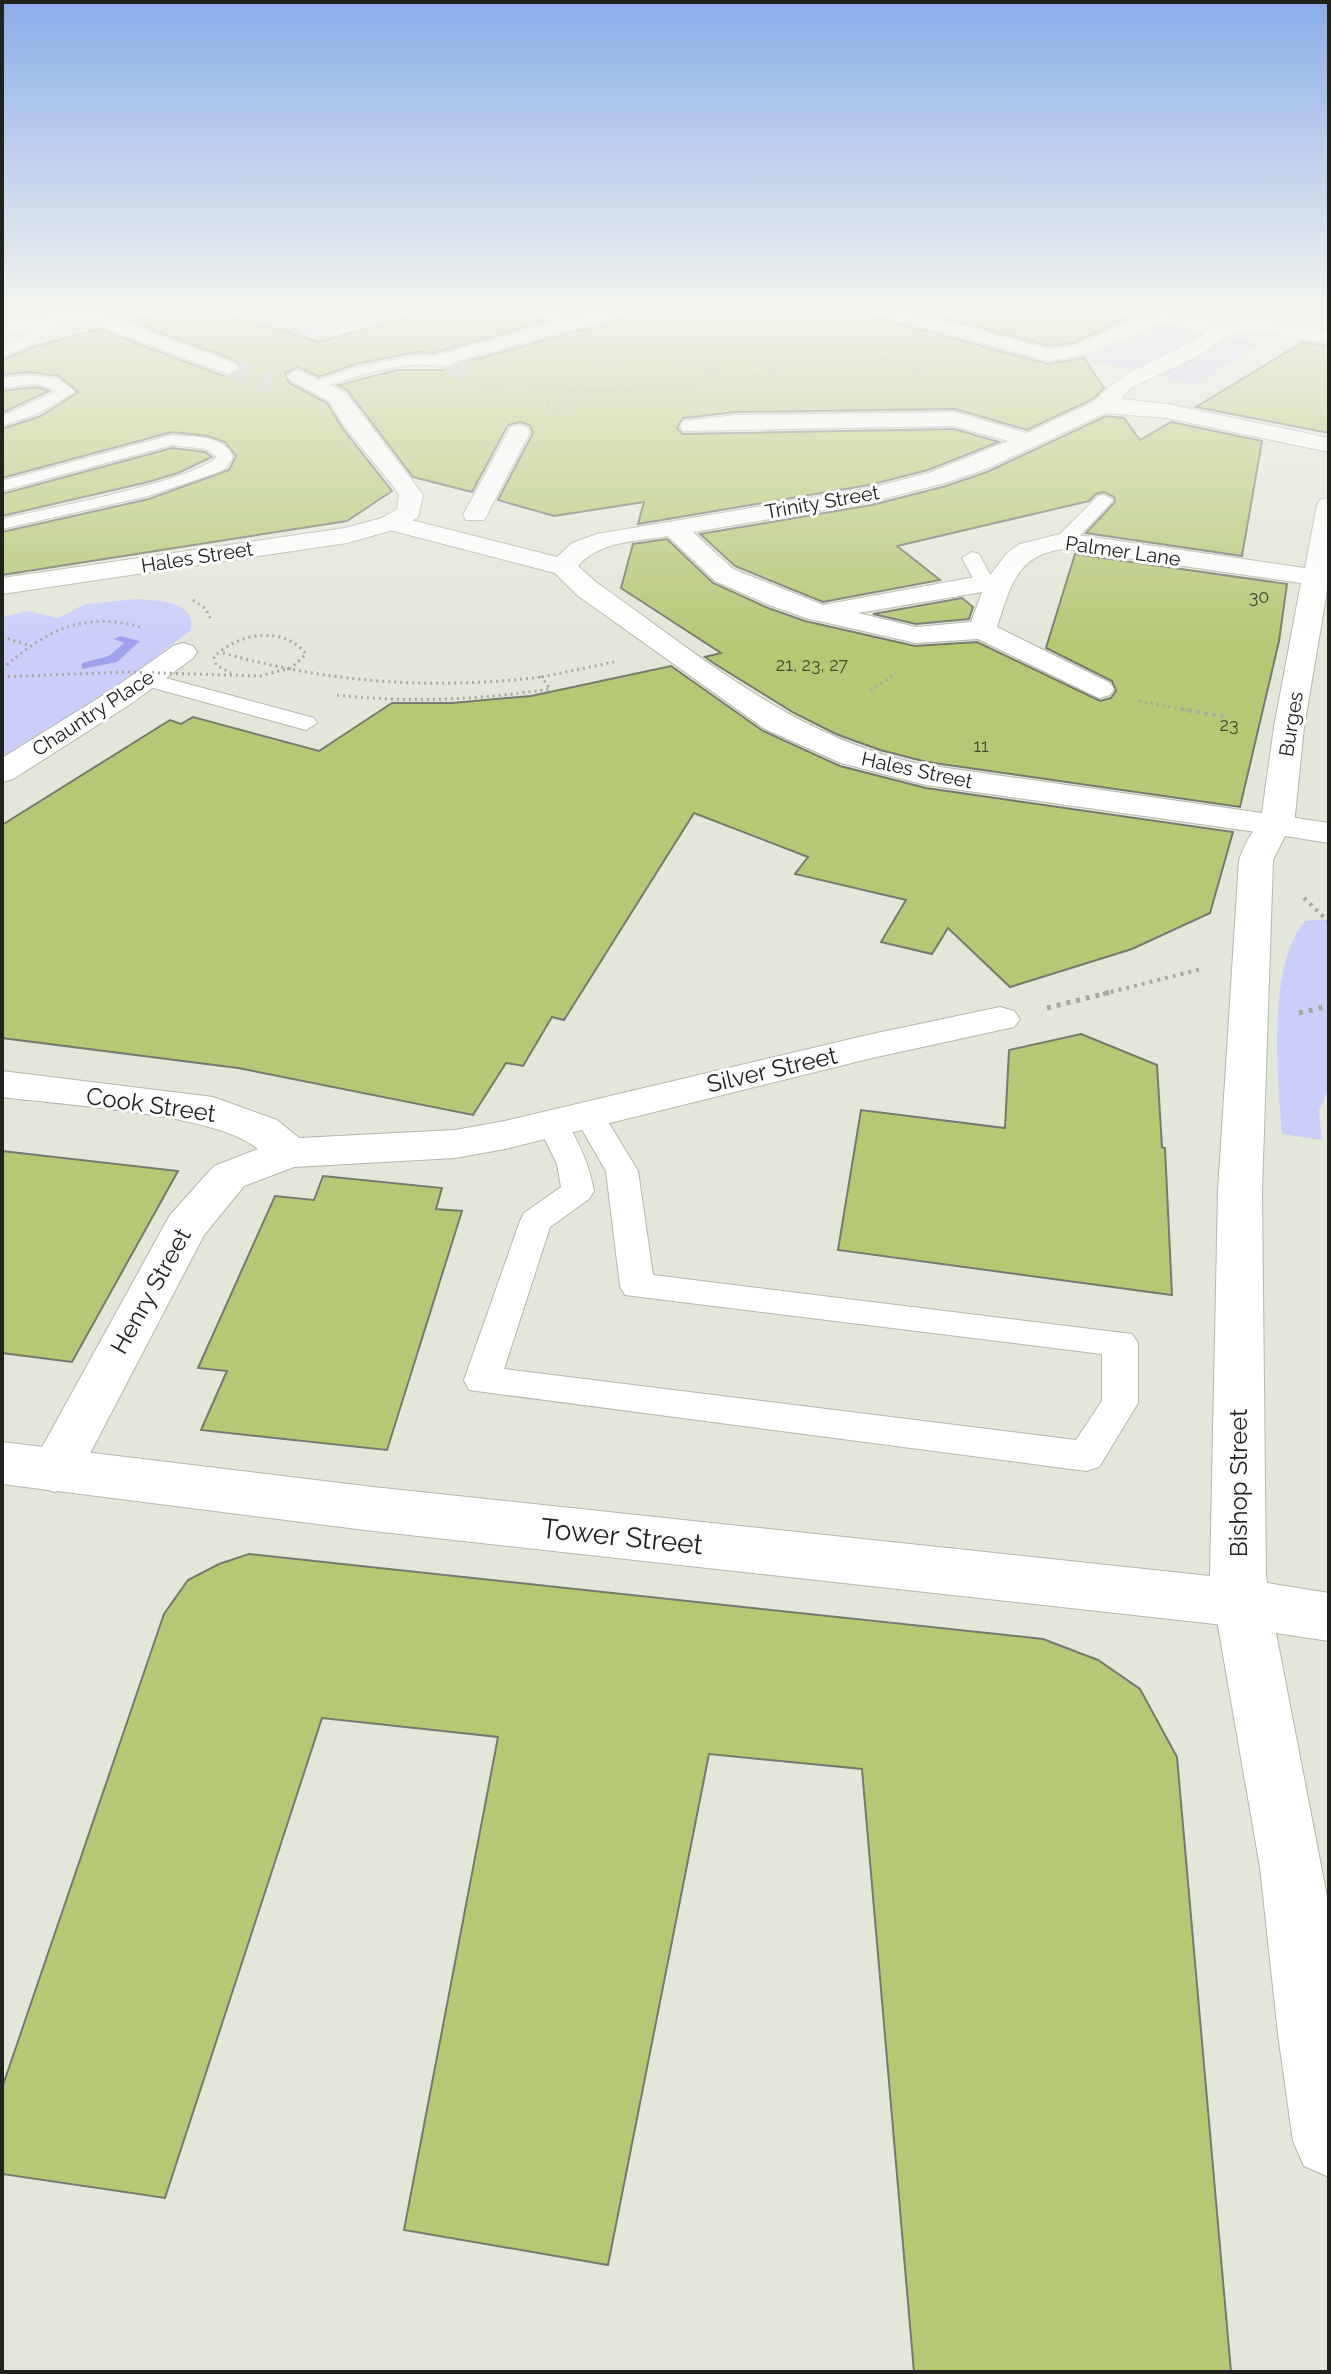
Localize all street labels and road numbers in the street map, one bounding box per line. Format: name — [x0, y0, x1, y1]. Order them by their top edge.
street label: Trinity Street — [763, 480, 881, 524]
street label: Palmer Lane — [1064, 531, 1183, 571]
street label: Hales Street — [139, 536, 255, 578]
street label: Chauntry Place — [28, 665, 159, 761]
street label: Burges — [1274, 690, 1308, 758]
street label: Hales Street — [859, 747, 975, 794]
street label: Silver Street — [704, 1040, 840, 1099]
street label: Cook Street — [84, 1081, 218, 1128]
street label: Henry Street — [104, 1223, 197, 1359]
street label: Bishop Street — [1224, 1409, 1253, 1557]
street label: Tower Street — [539, 1512, 705, 1561]

